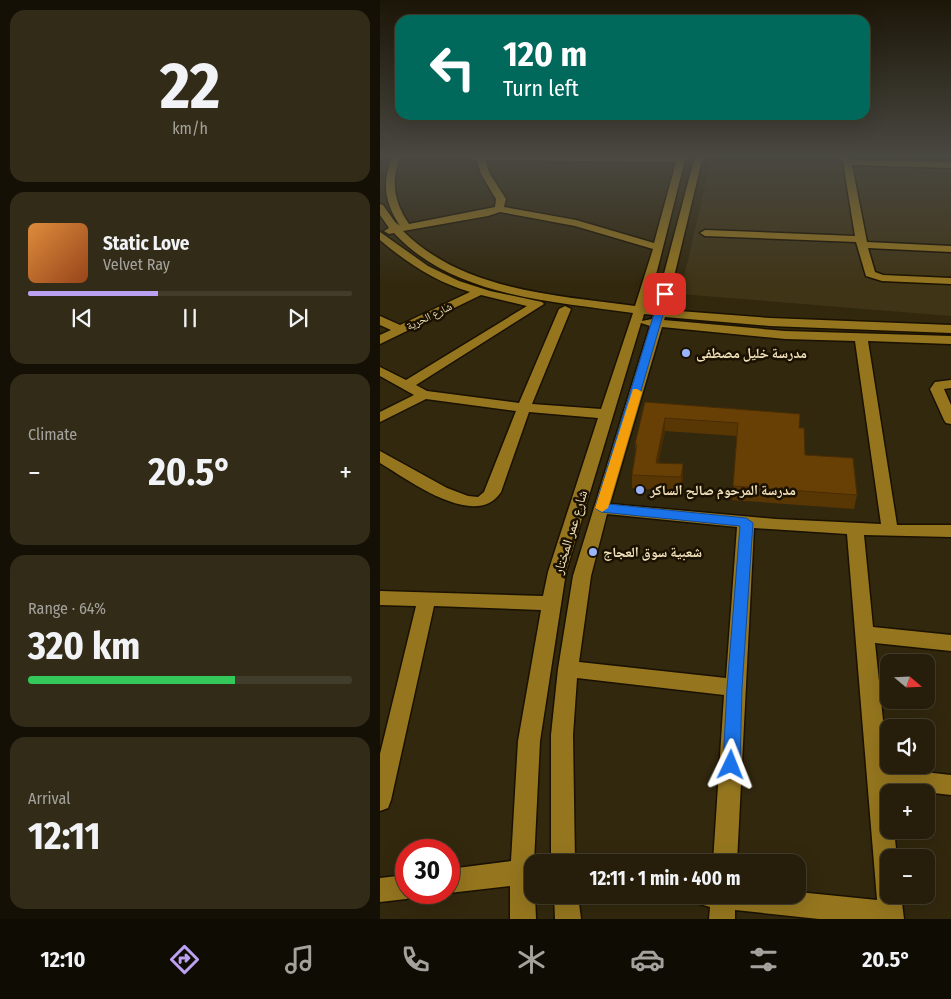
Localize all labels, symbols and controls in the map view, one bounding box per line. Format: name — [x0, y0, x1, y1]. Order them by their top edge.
text: 120 m — [503, 33, 587, 75]
icon: left — [420, 35, 485, 100]
text: 22 — [160, 47, 220, 125]
text: Turn left — [503, 75, 579, 102]
text: km/h — [172, 119, 208, 138]
text: Static Love — [103, 232, 190, 255]
text: Velvet Ray — [103, 255, 170, 274]
pin — [644, 273, 686, 315]
icon: arrive — [651, 280, 679, 308]
street label: شارع الحرية — [404, 300, 454, 333]
icon: previous — [68, 304, 96, 332]
icon: pause — [176, 304, 204, 332]
icon: next — [284, 304, 312, 332]
place label: مدرسة خليل مصطفى — [696, 345, 807, 362]
marker: مدرسة خليل مصطفى — [680, 347, 692, 359]
text: Climate — [28, 425, 77, 444]
text: 20.5° — [148, 449, 232, 495]
text: − — [28, 456, 41, 489]
text: + — [339, 456, 352, 489]
place label: مدرسة المرحوم صالح الساكر — [649, 482, 796, 500]
marker: مدرسة المرحوم صالح الساكر — [634, 484, 646, 496]
street label: شارع عمر المختار — [549, 488, 592, 578]
place label: شعبية سوق العجاج — [603, 544, 702, 561]
marker: شعبية سوق العجاج — [587, 546, 599, 558]
text: Range · 64% — [28, 599, 106, 618]
text: 320 km — [28, 623, 140, 669]
north arrow — [880, 654, 935, 709]
map controls — [880, 654, 935, 904]
button: sound — [880, 719, 935, 774]
position arrow — [704, 738, 756, 790]
button: + — [880, 784, 935, 839]
text: Arrival — [28, 789, 70, 808]
text: 12:11 — [28, 813, 101, 859]
speed limit sign: 30 — [395, 839, 460, 904]
button: − — [880, 849, 935, 904]
text: 12:11 · 1 min · 400 m — [589, 867, 741, 890]
icon: directions — [167, 942, 202, 977]
icon: music — [282, 942, 317, 977]
icon: phone — [398, 942, 433, 977]
icon: climate — [514, 942, 549, 977]
icon: car — [630, 942, 665, 977]
icon: filters — [746, 942, 781, 977]
text: 12:10 — [40, 946, 86, 973]
text: 20.5° — [862, 946, 910, 973]

